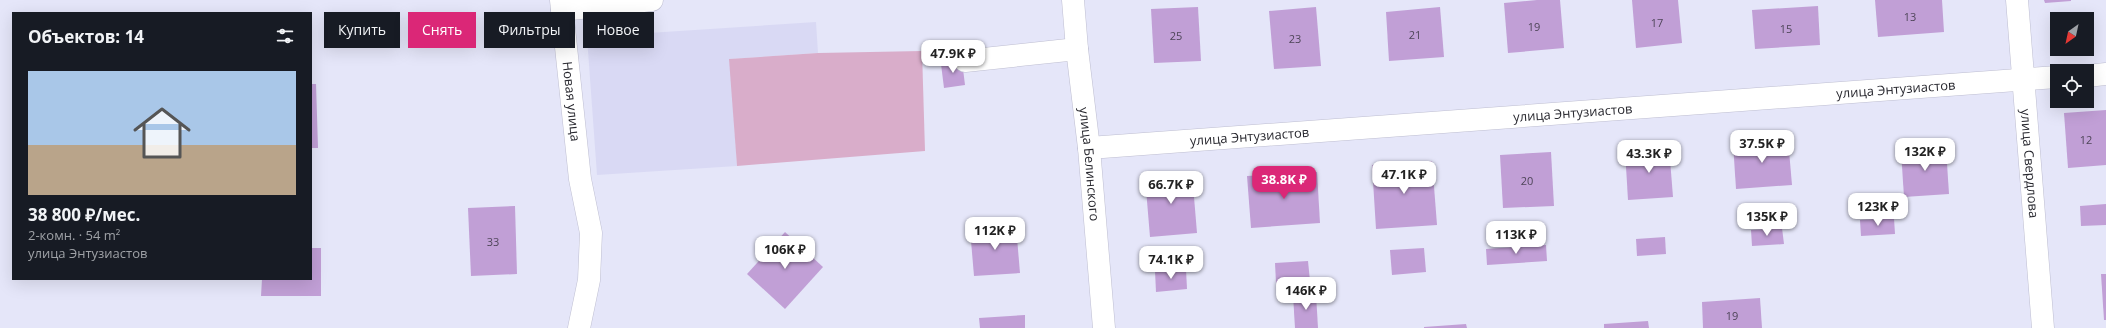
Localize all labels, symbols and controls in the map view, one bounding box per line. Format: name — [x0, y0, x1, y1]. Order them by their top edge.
house number: 13 — [1904, 9, 1916, 24]
chip: Купить — [324, 12, 400, 48]
chip: Снять — [408, 12, 476, 48]
chip: Фильтры — [484, 12, 575, 48]
chip: Новое — [583, 12, 654, 48]
north arrow — [2050, 12, 2094, 56]
map controls — [2050, 12, 2094, 108]
house number: 17 — [1651, 15, 1663, 30]
house number: 19 — [1528, 19, 1540, 34]
house number: 15 — [1780, 21, 1792, 36]
text: Объектов: 14 — [28, 25, 144, 48]
icon: filters — [274, 25, 296, 47]
house number: 21 — [1409, 27, 1421, 42]
house number: 25 — [1170, 28, 1182, 43]
house number: 23 — [1289, 31, 1301, 46]
pin: 47.9K ₽ — [916, 40, 990, 74]
text: 47.9K ₽ — [930, 44, 976, 62]
street label: Новая улица — [559, 61, 585, 142]
button: locate — [2050, 64, 2094, 108]
street label: улица Энтузиастов — [1836, 75, 1956, 102]
icon: home — [126, 97, 198, 169]
street label: улица Энтузиастов — [1512, 99, 1633, 126]
street label: улица Белинского — [1075, 106, 1104, 222]
street label: улица Свердлова — [2017, 108, 2043, 219]
street label: улица Энтузиастов — [1189, 123, 1310, 150]
pin: 37.5K ₽ — [1725, 130, 1799, 164]
house number: 12 — [2080, 132, 2092, 147]
text: 37.5K ₽ — [1739, 134, 1785, 152]
pin: 132K ₽ — [1892, 138, 1958, 172]
pin: 43.3K ₽ — [1612, 140, 1686, 174]
text: 132K ₽ — [1904, 142, 1946, 160]
text: 43.3K ₽ — [1626, 144, 1672, 162]
pin: 47.1K ₽ — [1367, 161, 1441, 195]
text: 47.1K ₽ — [1381, 165, 1427, 183]
pin: 38.8K ₽ — [1247, 166, 1321, 200]
text: 38.8K ₽ — [1261, 170, 1307, 188]
pin: 66.7K ₽ — [1134, 171, 1208, 205]
house number: 20 — [1521, 173, 1533, 188]
text: 66.7K ₽ — [1148, 175, 1194, 193]
pin: 123K ₽ — [1845, 193, 1911, 227]
text: 123K ₽ — [1857, 197, 1899, 215]
text: 38 800 ₽/мес. — [28, 203, 140, 226]
pin: 135K ₽ — [1734, 203, 1800, 237]
text: 135K ₽ — [1746, 207, 1788, 225]
pin: 112K ₽ — [962, 217, 1028, 251]
text: 112K ₽ — [974, 221, 1016, 239]
pin: 113K ₽ — [1483, 221, 1549, 255]
text: 113K ₽ — [1495, 225, 1537, 243]
text: 2-комн. · 54 m² — [28, 226, 120, 244]
house number: 33 — [487, 234, 499, 249]
pin: 106K ₽ — [752, 236, 818, 270]
text: 106K ₽ — [764, 240, 806, 258]
text: улица Энтузиастов — [28, 244, 147, 262]
pin: 74.1K ₽ — [1134, 246, 1208, 280]
text: 74.1K ₽ — [1148, 250, 1194, 268]
pin: 146K ₽ — [1273, 277, 1339, 311]
text: 146K ₽ — [1285, 281, 1327, 299]
house number: 19 — [1726, 308, 1738, 323]

